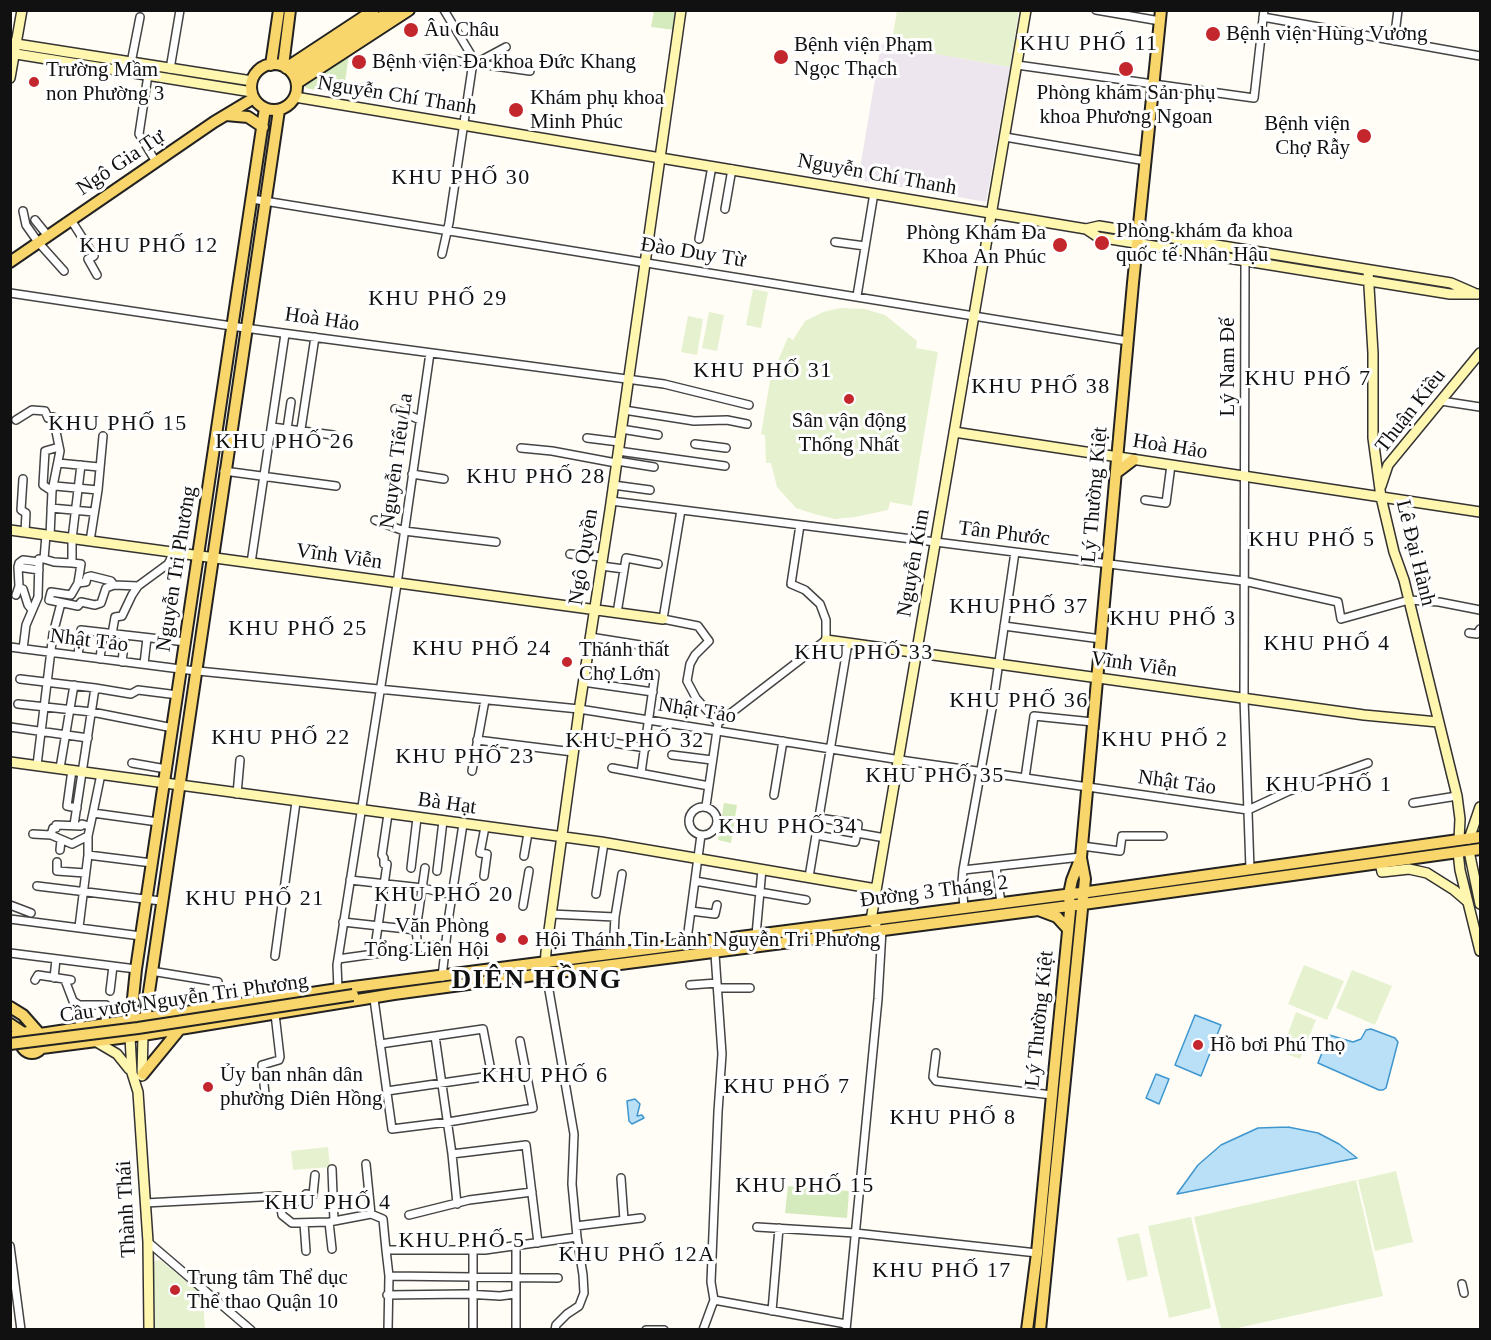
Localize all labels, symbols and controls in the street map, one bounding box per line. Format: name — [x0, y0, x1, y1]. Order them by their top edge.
place label: Âu Châu — [424, 17, 505, 43]
marker: Âu Châu — [402, 21, 420, 39]
place label: Bệnh viện Hùng Vương — [1226, 21, 1446, 47]
marker: Bệnh viện Hùng Vương — [1204, 25, 1222, 43]
district label: KHU PHỐ 11 — [1018, 31, 1160, 57]
place label: Bệnh viện Phạm Ngọc Thạch — [794, 32, 953, 82]
marker: Bệnh viện Phạm Ngọc Thạch — [772, 48, 790, 66]
place label: Bệnh viện Đa khoa Đức Khang — [372, 49, 664, 75]
marker: Bệnh viện Đa khoa Đức Khang — [350, 53, 368, 71]
place label: Trường Mầm non Phường 3 — [46, 57, 182, 107]
marker: Phòng khám Sản phụ khoa Phương Ngoan — [1117, 60, 1135, 78]
street label: Nguyễn Chí Thanh — [307, 70, 487, 122]
marker: Trường Mầm non Phường 3 — [27, 75, 41, 89]
place label: Phòng khám Sản phụ khoa Phương Ngoan — [1022, 80, 1230, 130]
place label: Khám phụ khoa Minh Phúc — [530, 85, 684, 135]
marker: Khám phụ khoa Minh Phúc — [507, 101, 525, 119]
place label: Bệnh viện Chợ Rẫy — [1253, 111, 1350, 161]
street label: Ngô Gia Tự — [70, 123, 172, 203]
marker: Bệnh viện Chợ Rẫy — [1355, 127, 1373, 145]
street label: Nguyễn Chí Thanh — [787, 147, 967, 203]
district label: KHU PHỐ 30 — [390, 165, 532, 191]
place label: Phòng khám đa khoa quốc tế Nhân Hậu — [1116, 218, 1322, 268]
place label: Phòng Khám Đa Khoa An Phúc — [889, 220, 1046, 270]
street label: Đào Duy Từ — [636, 232, 750, 274]
district label: KHU PHỐ 12 — [78, 233, 220, 259]
marker: Phòng khám đa khoa quốc tế Nhân Hậu — [1093, 234, 1111, 252]
marker: Phòng Khám Đa Khoa An Phúc — [1051, 236, 1069, 254]
district label: KHU PHỐ 29 — [367, 286, 509, 312]
street label: Hoà Hảo — [279, 302, 365, 338]
street label: Lý Nam Đế — [1215, 315, 1241, 419]
district label: KHU PHỐ 31 — [692, 358, 834, 384]
street label: Thuận Kiều — [1367, 359, 1455, 463]
district label: KHU PHỐ 7 — [1244, 366, 1372, 392]
district label: KHU PHỐ 38 — [970, 374, 1112, 400]
street label: Nguyễn Tiểu La — [374, 385, 420, 537]
marker: Sân vận động Thống Nhất — [842, 392, 856, 406]
place label: Sân vận động Thống Nhất — [783, 408, 915, 458]
district label: KHU PHỐ 15 — [47, 411, 189, 437]
street label: Lý Thường Kiệt — [1076, 422, 1114, 568]
street label: Hoà Hảo — [1127, 428, 1213, 466]
district label: KHU PHỐ 26 — [214, 429, 356, 455]
district label: KHU PHỐ 28 — [465, 464, 607, 490]
street label: Nguyễn Tri Phương — [150, 475, 204, 663]
street label: Lê Đại Hành — [1389, 493, 1441, 613]
street label: Ngô Quyền — [563, 502, 605, 612]
street label: Nguyễn Kim — [891, 502, 937, 624]
street label: Tân Phước — [952, 515, 1056, 553]
district label: KHU PHỐ 5 — [1248, 527, 1376, 553]
street label: Vĩnh Viễn — [292, 538, 386, 576]
district label: KHU PHỐ 37 — [948, 594, 1090, 620]
district label: KHU PHỐ 3 — [1109, 606, 1237, 632]
district label: KHU PHỐ 25 — [227, 616, 369, 642]
street label: Nhật Tảo — [44, 623, 134, 659]
district label: KHU PHỐ 4 — [1263, 631, 1391, 657]
district label: KHU PHỐ 24 — [411, 636, 553, 662]
place label: Thánh thất Chợ Lớn — [579, 637, 686, 687]
district label: KHU PHỐ 33 — [793, 640, 935, 666]
street label: Vĩnh Viễn — [1087, 646, 1181, 684]
marker: Thánh thất Chợ Lớn — [560, 655, 574, 669]
district label: KHU PHỐ 36 — [948, 688, 1090, 714]
street label: Nhật Tảo — [652, 692, 742, 730]
district label: KHU PHỐ 22 — [210, 725, 352, 751]
district label: KHU PHỐ 2 — [1101, 727, 1229, 753]
district label: KHU PHỐ 32 — [564, 728, 706, 754]
district label: KHU PHỐ 23 — [394, 744, 536, 770]
district label: KHU PHỐ 35 — [864, 763, 1006, 789]
street label: Nhật Tảo — [1132, 764, 1222, 802]
district label: KHU PHỐ 1 — [1265, 772, 1393, 798]
street label: Bà Hạt — [413, 787, 481, 821]
district label: KHU PHỐ 34 — [717, 814, 859, 840]
street label: Đường 3 Tháng 2 — [851, 869, 1017, 915]
district label: KHU PHỐ 20 — [373, 882, 515, 908]
district label: KHU PHỐ 21 — [184, 886, 326, 912]
place label: Văn Phòng Tổng Liên Hội — [356, 913, 489, 963]
place label: Hội Thánh Tin Lành Nguyễn Tri Phương — [535, 927, 916, 953]
marker: Văn Phòng Tổng Liên Hội — [494, 931, 508, 945]
marker: Hội Thánh Tin Lành Nguyễn Tri Phương — [516, 933, 530, 947]
street label: Lý Thường Kiệt — [1020, 946, 1060, 1092]
district label: DIÊN HỒNG — [454, 965, 620, 997]
street label: Cầu vượt Nguyễn Tri Phương — [45, 967, 323, 1031]
place label: Hồ bơi Phú Thọ — [1210, 1032, 1360, 1058]
marker: Hồ bơi Phú Thọ — [1191, 1038, 1205, 1052]
place label: Ủy ban nhân dân phường Diên Hồng — [220, 1062, 403, 1112]
district label: KHU PHỐ 6 — [481, 1063, 609, 1089]
district label: KHU PHỐ 7 — [723, 1074, 851, 1100]
marker: Ủy ban nhân dân phường Diên Hồng — [201, 1080, 215, 1094]
district label: KHU PHỐ 8 — [889, 1105, 1017, 1131]
street label: Thành Thái — [112, 1153, 142, 1265]
district label: KHU PHỐ 15 — [734, 1173, 876, 1199]
district label: KHU PHỐ 4 — [264, 1190, 392, 1216]
district label: KHU PHỐ 5 — [398, 1228, 526, 1254]
district label: KHU PHỐ 12A — [559, 1242, 715, 1268]
district label: KHU PHỐ 17 — [871, 1258, 1013, 1284]
place label: Trung tâm Thể dục Thể thao Quận 10 — [187, 1265, 370, 1315]
marker: Trung tâm Thể dục Thể thao Quận 10 — [168, 1283, 182, 1297]

